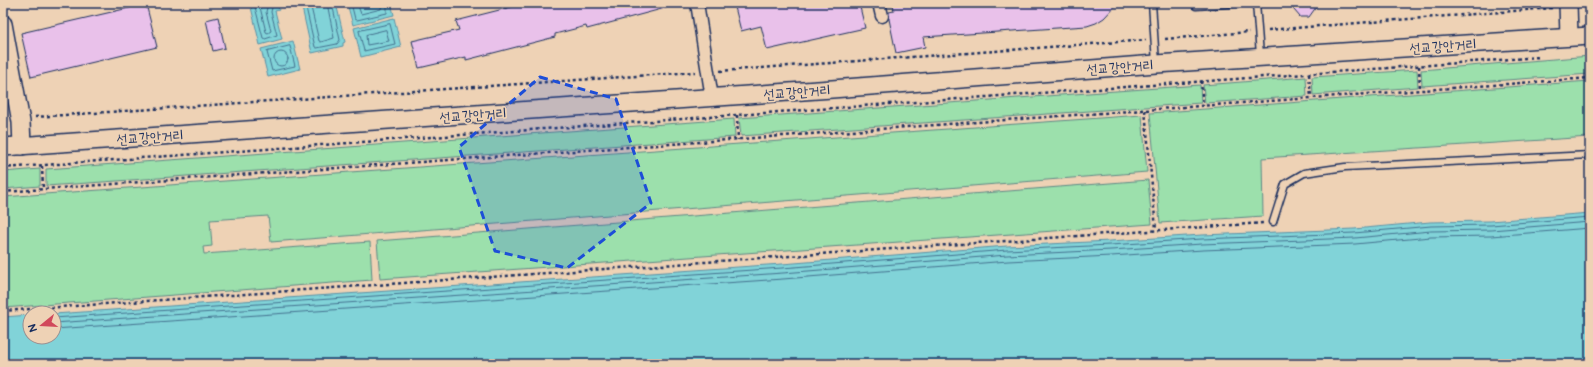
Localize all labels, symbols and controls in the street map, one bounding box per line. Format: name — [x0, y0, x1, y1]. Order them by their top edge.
street label: 선교강안거리 — [1409, 36, 1477, 57]
street label: 선교강안거리 — [1086, 57, 1154, 78]
street label: 선교강안거리 — [763, 82, 831, 103]
street label: 선교강안거리 — [439, 105, 507, 126]
street label: 선교강안거리 — [116, 127, 184, 148]
north arrow — [22, 305, 62, 345]
text: N — [26, 322, 40, 334]

